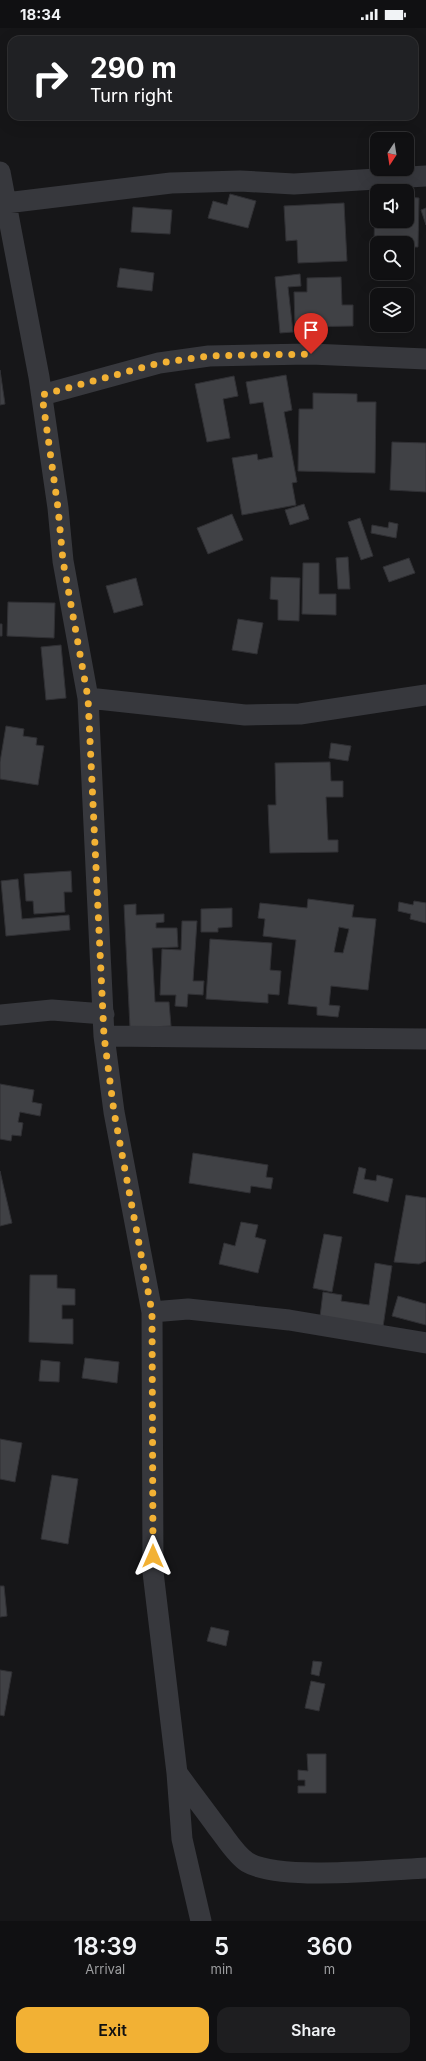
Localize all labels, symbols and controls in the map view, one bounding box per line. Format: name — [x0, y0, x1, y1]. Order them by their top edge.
text: 18:34 — [20, 5, 61, 24]
text: 290 m — [90, 51, 177, 85]
icon: right — [24, 52, 76, 104]
text: Turn right — [90, 85, 173, 106]
north arrow — [370, 132, 414, 176]
map controls — [370, 132, 414, 332]
button: sound — [370, 184, 414, 228]
button: search — [370, 236, 414, 280]
button: layers — [370, 288, 414, 332]
pin — [294, 313, 328, 354]
icon: arrive — [300, 319, 322, 341]
position arrow — [132, 1535, 174, 1577]
text: 18:39 — [73, 1932, 137, 1961]
text: 5 — [214, 1932, 229, 1961]
text: 360 — [306, 1932, 353, 1961]
text: Arrival — [85, 1961, 125, 1977]
text: min — [211, 1961, 233, 1977]
text: m — [324, 1961, 335, 1977]
button: Exit — [16, 2007, 209, 2053]
button: Share — [217, 2007, 410, 2053]

